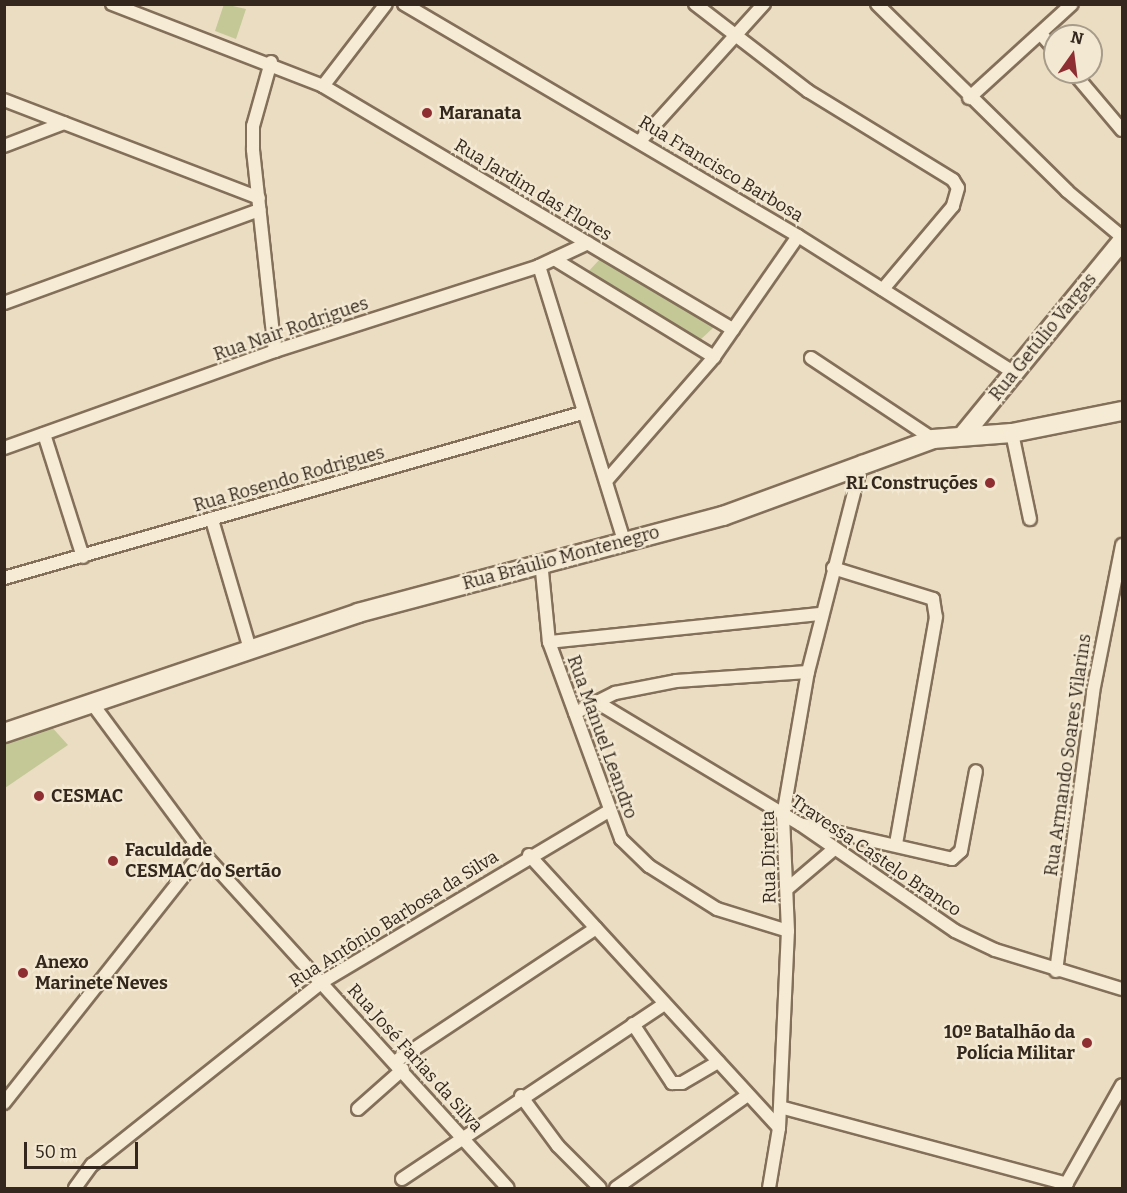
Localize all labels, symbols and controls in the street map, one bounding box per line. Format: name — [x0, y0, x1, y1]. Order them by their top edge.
north arrow — [1043, 24, 1103, 84]
text: N — [1069, 27, 1085, 49]
place label: Maranata — [439, 102, 521, 124]
marker: Maranata — [420, 106, 434, 120]
street label: Rua Francisco Barbosa — [635, 111, 807, 227]
street label: Rua Jardim das Flores — [450, 134, 616, 246]
street label: Rua Getúlio Vargas — [985, 269, 1101, 405]
street label: Rua Nair Rodrigues — [211, 292, 371, 366]
street label: Rua Rosendo Rodrigues — [191, 441, 387, 517]
place label: RL Construções — [846, 472, 978, 494]
marker: RL Construções — [983, 476, 997, 490]
street label: Rua Bráulio Montenegro — [460, 521, 662, 595]
street label: Rua Armando Soares Vilarins — [1040, 632, 1096, 878]
street label: Rua Manuel Leandro — [562, 652, 642, 822]
place label: CESMAC — [51, 785, 123, 807]
marker: CESMAC — [32, 789, 46, 803]
street label: Travessa Castelo Branco — [787, 791, 965, 921]
street label: Rua Direita — [757, 810, 781, 904]
place label: Faculdade CESMAC do Sertão — [125, 840, 281, 882]
street label: Rua Antônio Barbosa da Silva — [286, 846, 502, 992]
marker: Faculdade CESMAC do Sertão — [106, 854, 120, 868]
place label: Anexo Marinete Neves — [35, 952, 168, 994]
marker: Anexo Marinete Neves — [16, 966, 30, 980]
street label: Rua José Farias da Silva — [343, 979, 487, 1137]
place label: 10º Batalhão da Polícia Militar — [944, 1022, 1075, 1064]
marker: 10º Batalhão da Polícia Militar — [1080, 1036, 1094, 1050]
scale bar — [27, 1130, 141, 1168]
text: 50 m — [35, 1141, 77, 1163]

